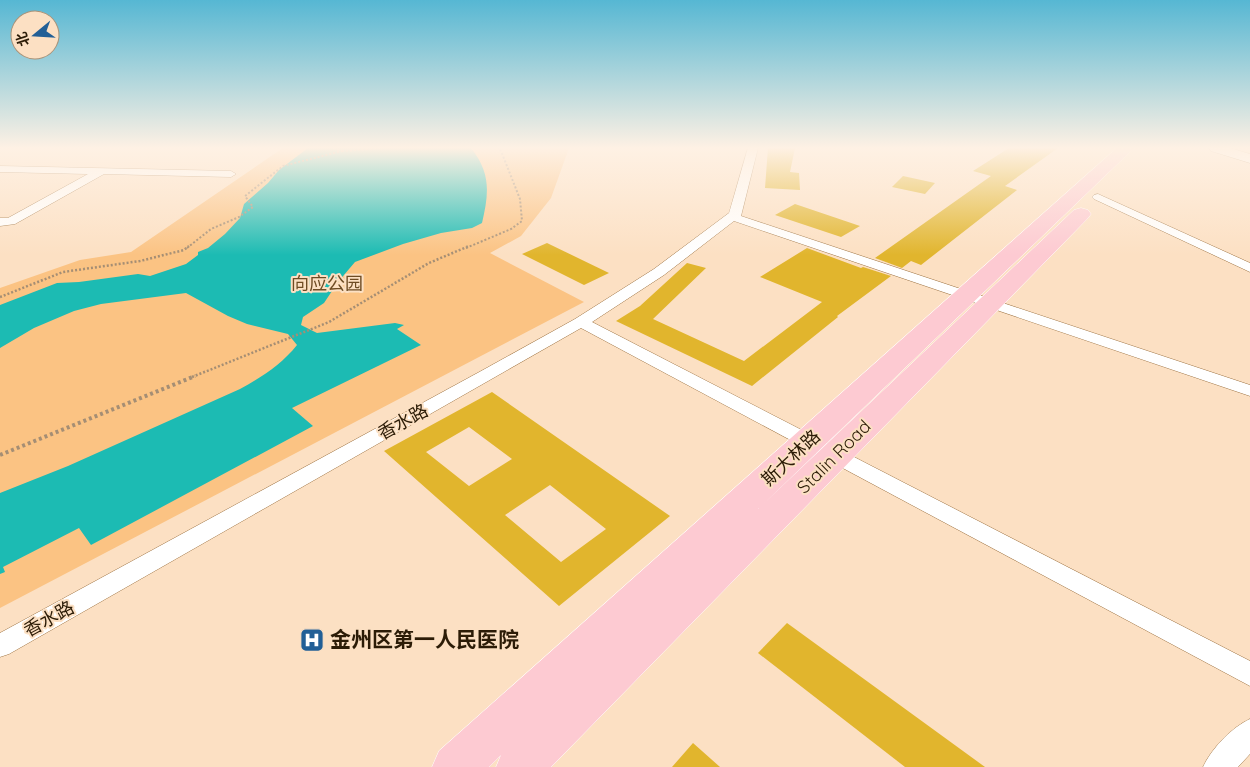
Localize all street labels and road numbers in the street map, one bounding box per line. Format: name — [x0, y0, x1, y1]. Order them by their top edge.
street label: 香水路 — [374, 398, 432, 445]
street label: Stalin Road — [792, 415, 875, 498]
street label: 斯大林路 — [756, 425, 825, 491]
street label: 香水路 — [20, 595, 78, 642]

